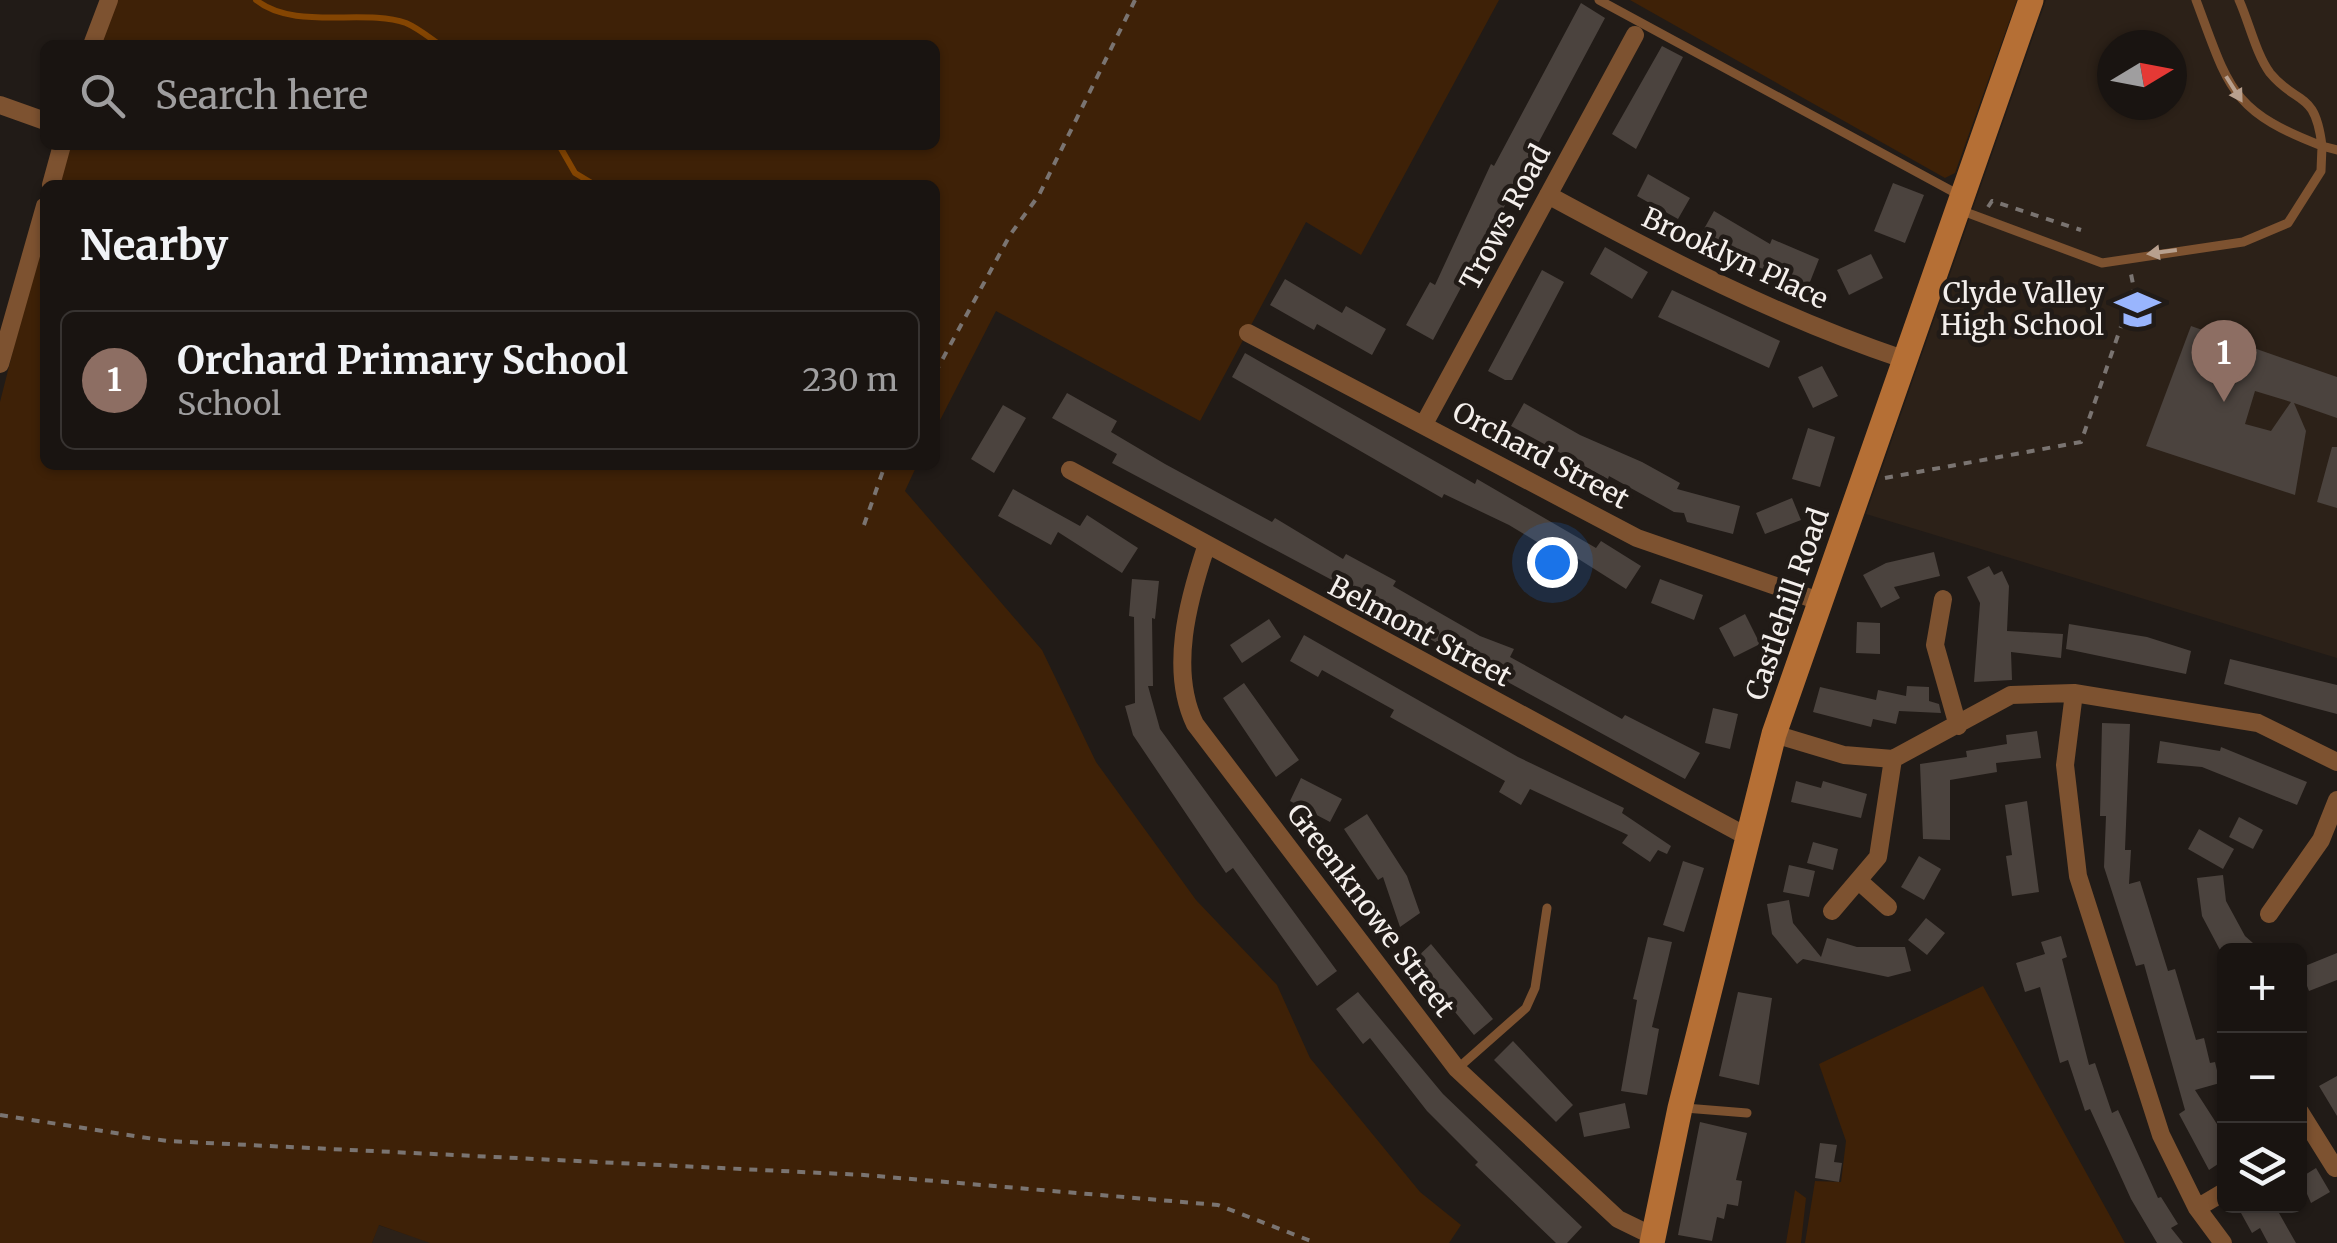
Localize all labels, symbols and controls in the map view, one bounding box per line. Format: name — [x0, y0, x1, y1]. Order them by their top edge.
north arrow — [2097, 30, 2187, 120]
search box — [40, 40, 940, 150]
icon: search — [75, 68, 130, 123]
text: Search here — [155, 72, 368, 119]
one-way arrow — [2224, 76, 2243, 103]
street label: Trows Road — [1452, 138, 1558, 296]
street label: Brooklyn Place — [1636, 199, 1834, 317]
text: Nearby — [80, 219, 228, 271]
one-way arrow — [2146, 245, 2177, 261]
place label: Clyde Valley High School — [1940, 275, 2105, 343]
school or university icon: Clyde Valley High School — [2113, 285, 2161, 333]
pin: 1 — [2192, 320, 2256, 402]
text: Orchard Primary School — [177, 337, 628, 384]
text: 1 — [107, 360, 122, 400]
text: 230 m — [802, 360, 898, 400]
text: School — [177, 384, 281, 424]
street label: Orchard Street — [1447, 393, 1635, 517]
street label: Castlehill Road — [1737, 503, 1837, 705]
your location — [1527, 537, 1578, 588]
street label: Belmont Street — [1322, 568, 1518, 694]
street label: Greenknowe Street — [1279, 796, 1463, 1024]
map controls — [2217, 943, 2307, 1213]
button: + — [2217, 943, 2307, 1033]
button: − — [2217, 1033, 2307, 1123]
button: layers — [2217, 1123, 2307, 1213]

